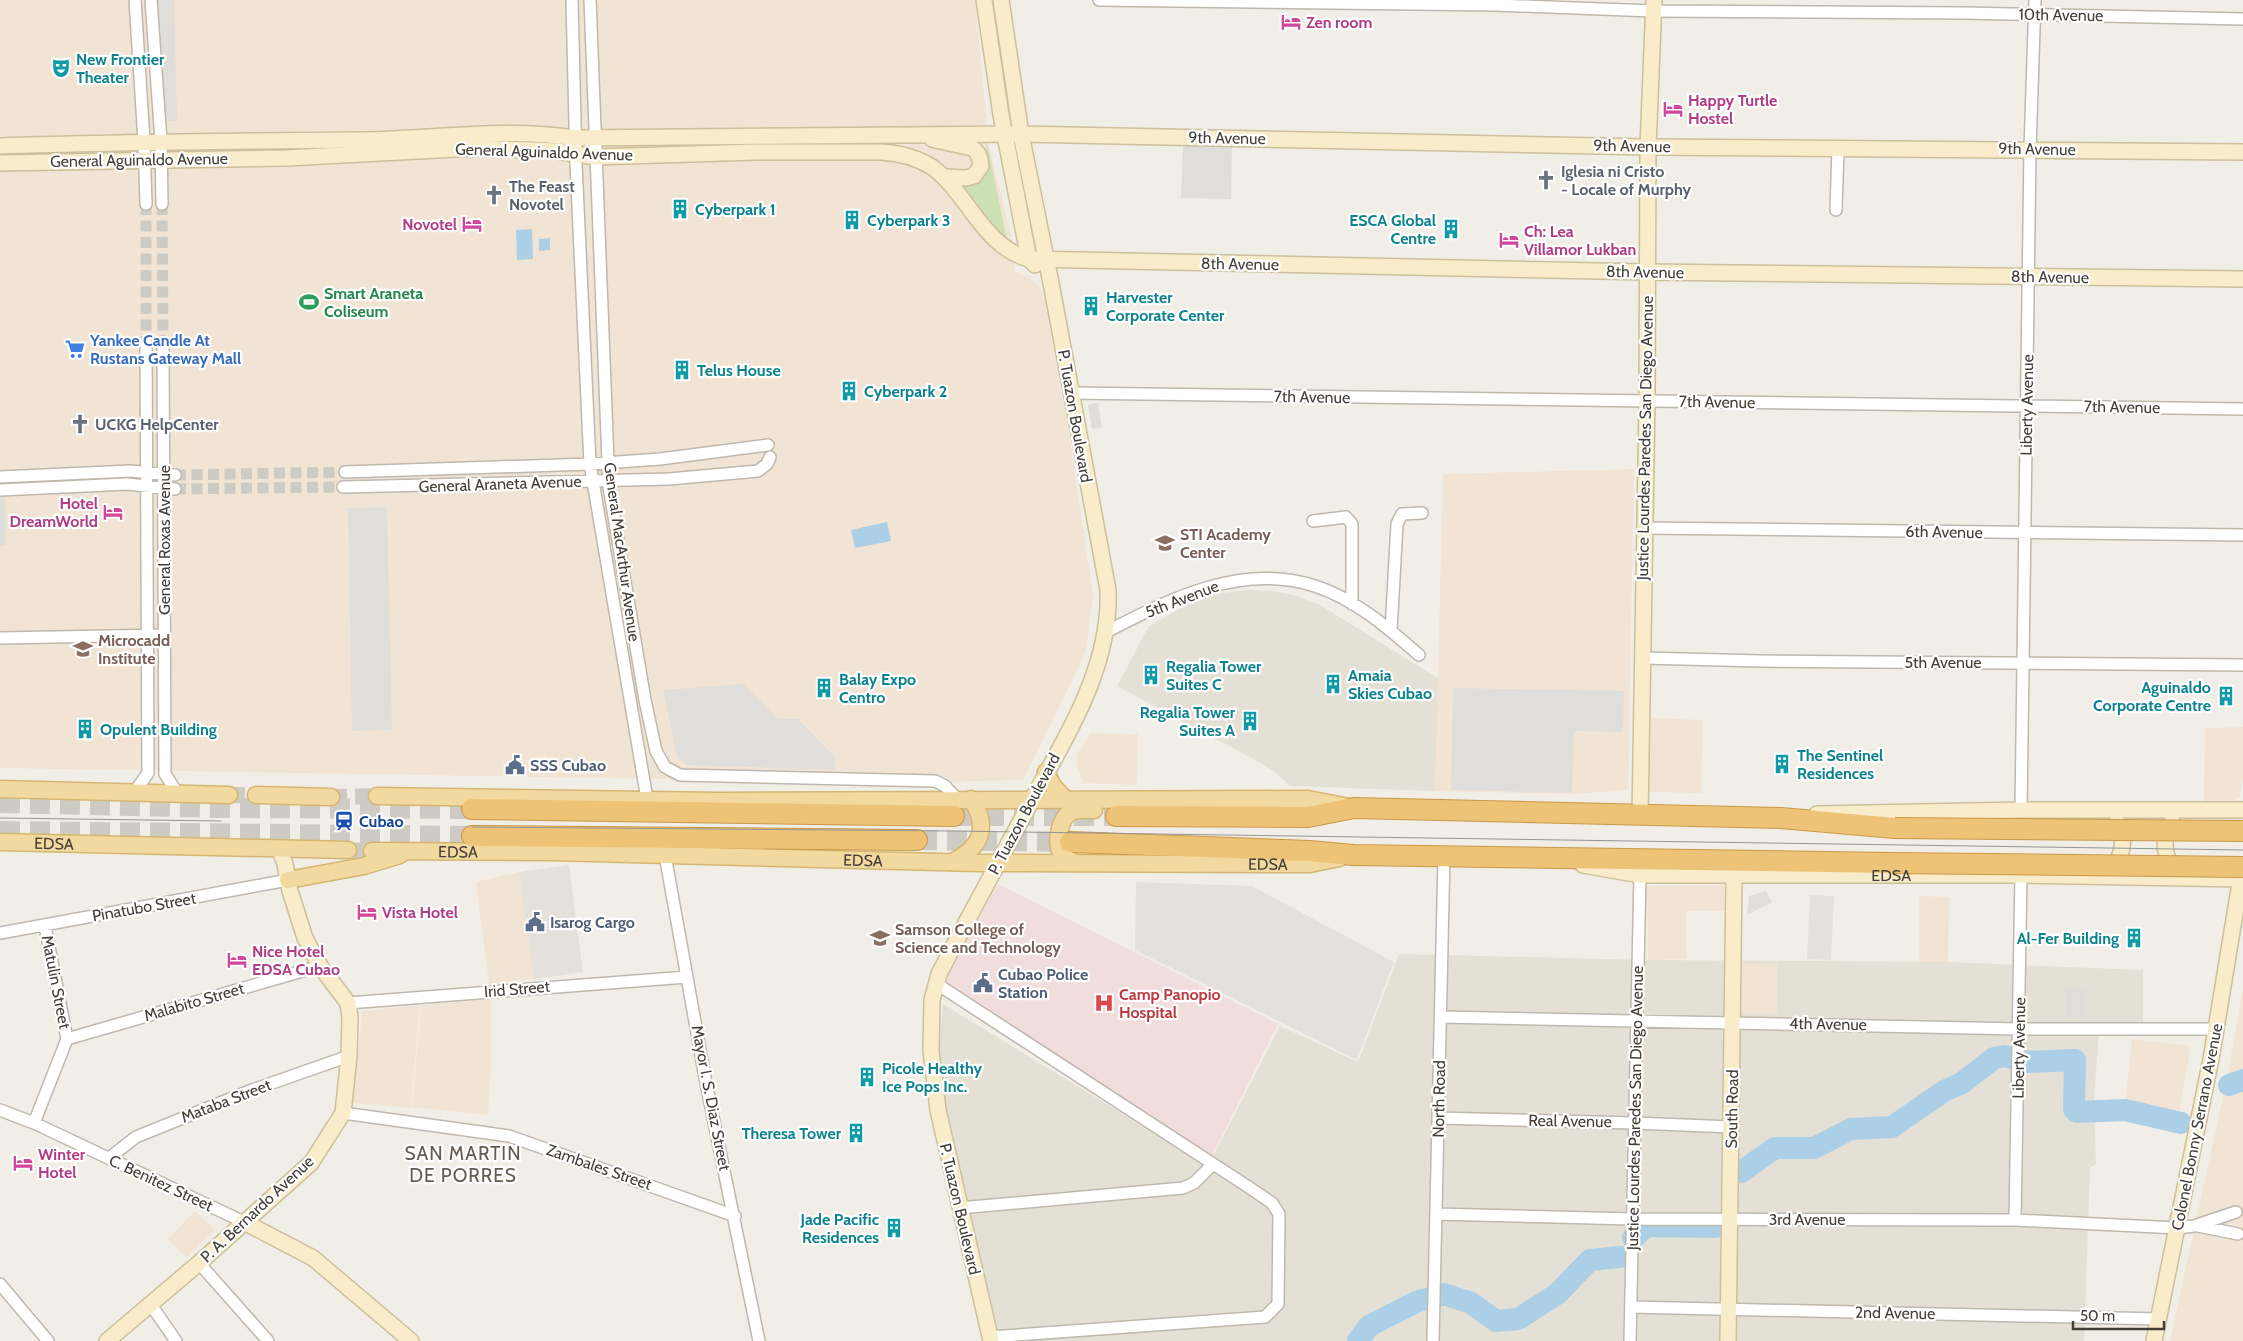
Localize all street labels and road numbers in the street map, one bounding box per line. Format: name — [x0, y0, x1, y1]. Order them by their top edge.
street label: 10th Avenue — [2018, 5, 2104, 25]
street label: 9th Avenue — [1188, 128, 1266, 148]
street label: 9th Avenue — [1593, 136, 1671, 156]
street label: General Aguinaldo Avenue — [455, 139, 633, 165]
street label: 9th Avenue — [1998, 139, 2076, 159]
street label: General Aguinaldo Avenue — [50, 149, 228, 171]
street label: 8th Avenue — [1201, 254, 1279, 274]
street label: 8th Avenue — [1606, 262, 1684, 282]
street label: 8th Avenue — [2011, 267, 2089, 287]
street label: Justice Lourdes Paredes San Diego Avenue — [1633, 296, 1657, 581]
street label: P. Tuazon Boulevard — [1054, 348, 1096, 484]
street label: Liberty Avenue — [2017, 354, 2037, 456]
street label: 7th Avenue — [1274, 387, 1350, 407]
street label: 7th Avenue — [1679, 392, 1755, 412]
street label: 7th Avenue — [2084, 397, 2160, 417]
street label: General MacArthur Avenue — [600, 461, 644, 643]
street label: General Roxas Avenue — [155, 465, 174, 615]
street label: General Araneta Avenue — [418, 472, 582, 496]
street label: 6th Avenue — [1905, 522, 1983, 542]
street label: 5th Avenue — [1143, 576, 1221, 622]
street label: 5th Avenue — [1904, 653, 1982, 672]
street label: P. Tuazon Boulevard — [984, 750, 1064, 878]
street label: EDSA — [34, 833, 74, 853]
street label: EDSA — [438, 842, 478, 861]
street label: EDSA — [843, 850, 883, 870]
street label: EDSA — [1248, 854, 1288, 873]
street label: EDSA — [1871, 866, 1911, 885]
street label: Pinatubo Street — [91, 888, 198, 925]
street label: Matulin Street — [38, 934, 75, 1031]
street label: Justice Lourdes Paredes San Diego Avenue — [1623, 966, 1647, 1251]
street label: Irid Street — [483, 977, 551, 1001]
street label: Malabito Street — [142, 978, 247, 1025]
street label: Liberty Avenue — [2009, 997, 2029, 1099]
street label: 4th Avenue — [1789, 1014, 1867, 1034]
street label: Colonel Bonny Serrano Avenue — [2168, 1022, 2226, 1232]
street label: Mayor I. S. Diaz Street — [688, 1024, 735, 1173]
street label: North Road — [1429, 1060, 1449, 1138]
street label: South Road — [1722, 1069, 1742, 1149]
street label: Mataba Street — [178, 1075, 274, 1127]
street label: Real Avenue — [1528, 1111, 1612, 1131]
street label: Zambales Street — [544, 1140, 655, 1194]
street label: P. Tuazon Boulevard — [936, 1141, 984, 1277]
street label: C. Benitez Street — [106, 1151, 217, 1216]
street label: P. A. Bernardo Avenue — [196, 1152, 318, 1266]
street label: 3rd Avenue — [1769, 1210, 1845, 1229]
street label: 2nd Avenue — [1855, 1303, 1935, 1323]

